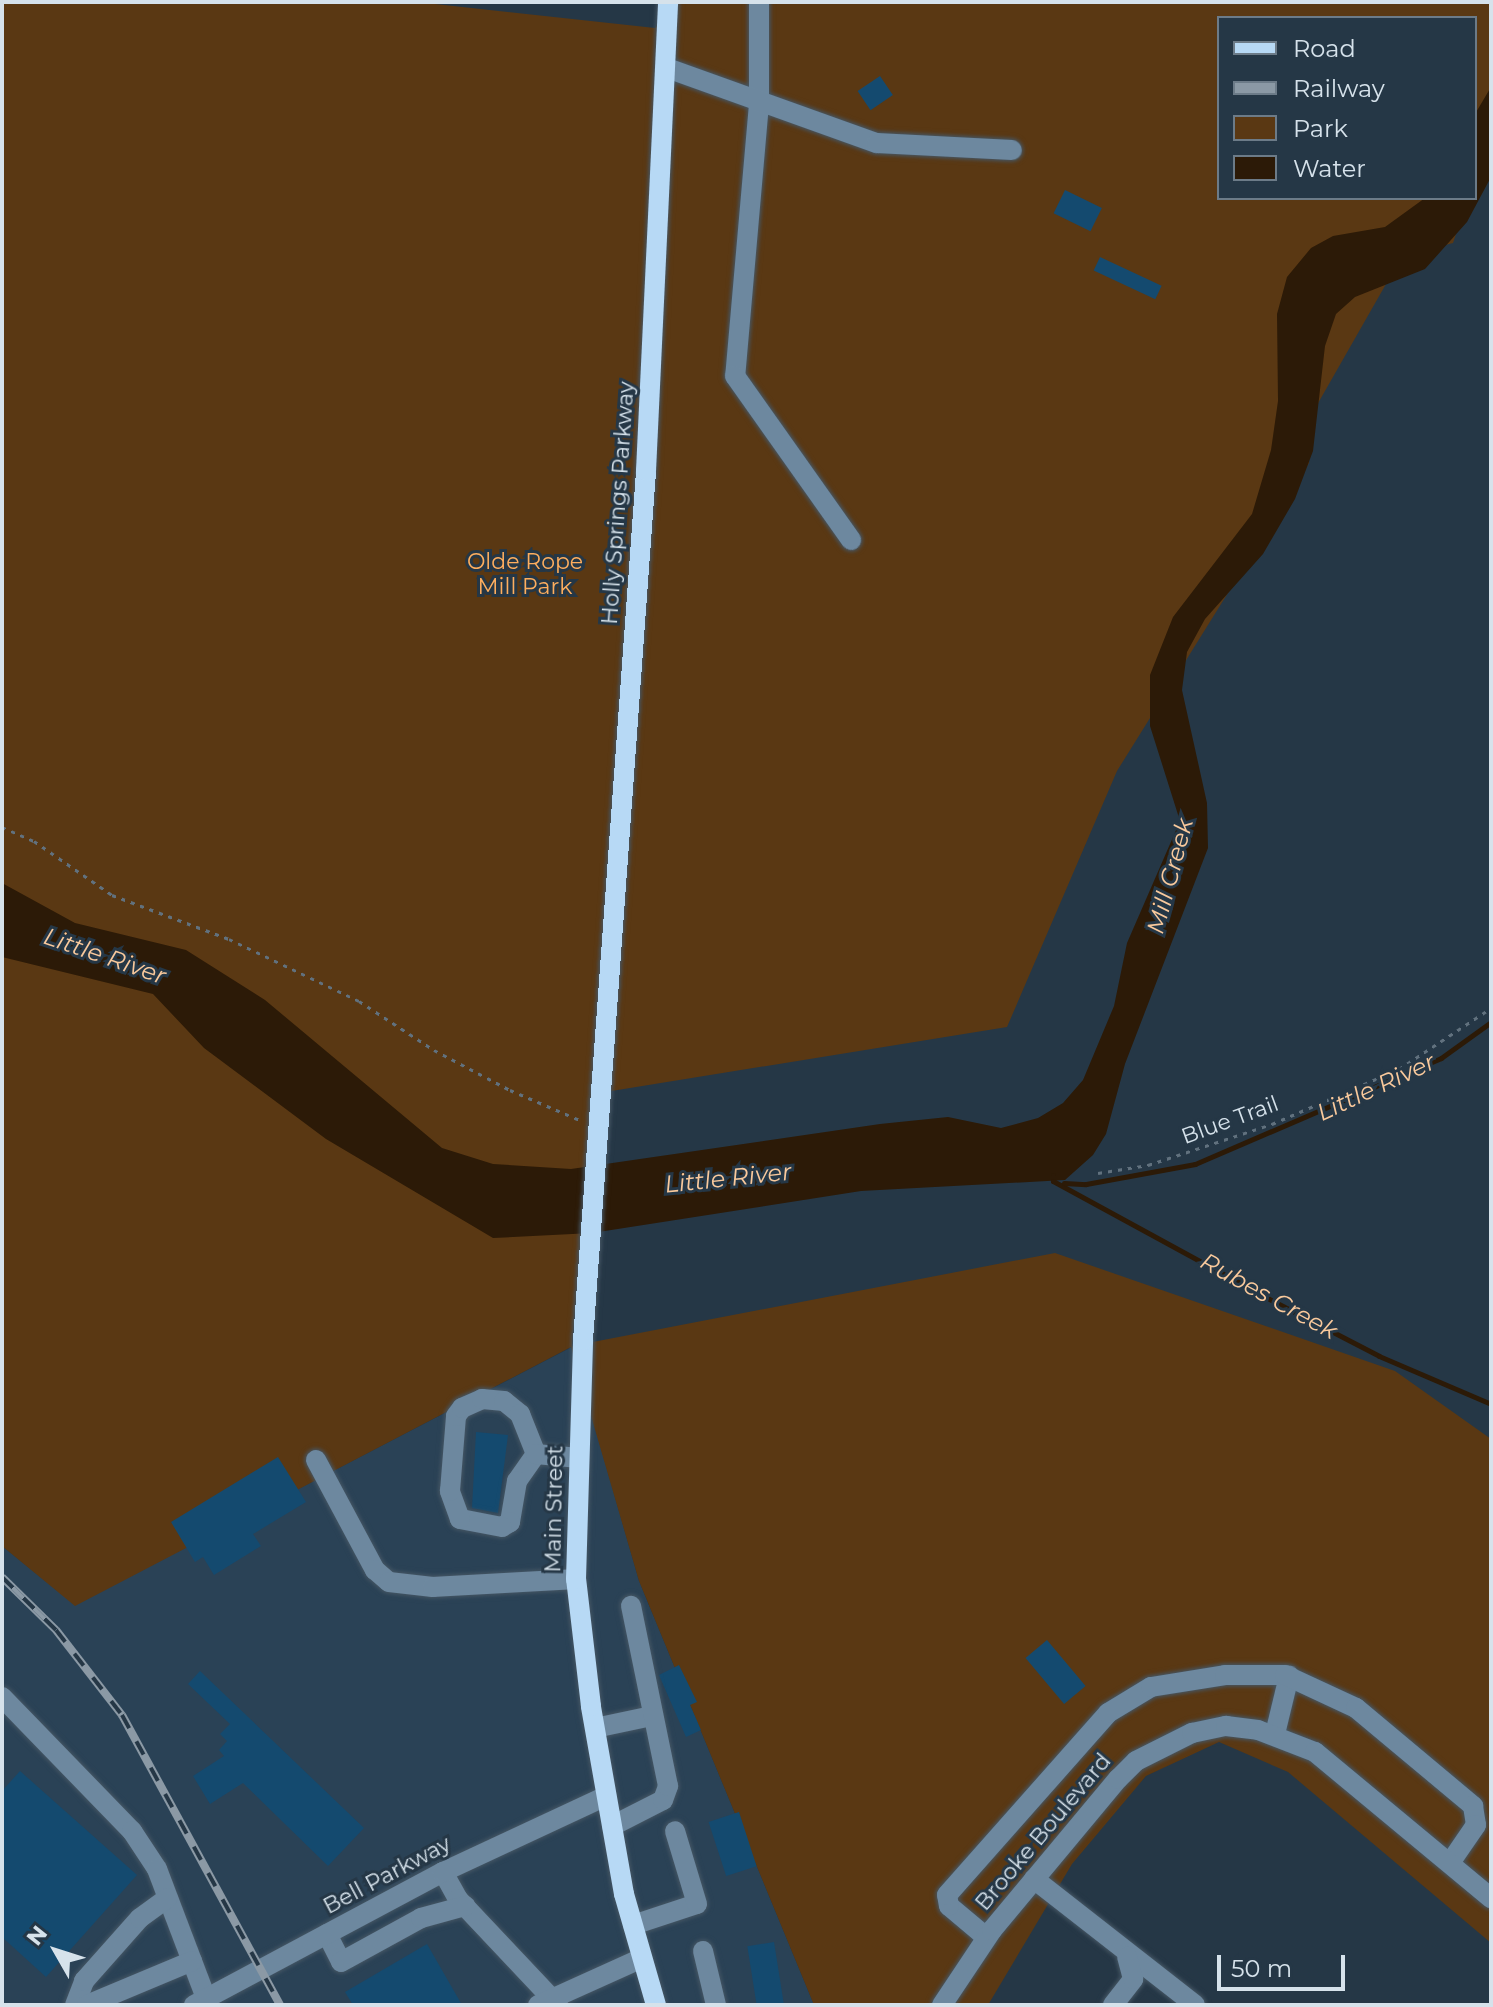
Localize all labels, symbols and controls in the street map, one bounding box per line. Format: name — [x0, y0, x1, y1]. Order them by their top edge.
legend — [1217, 16, 1477, 200]
text: Road — [1293, 34, 1356, 63]
text: Railway — [1293, 74, 1385, 103]
text: Park — [1293, 114, 1348, 143]
text: Water — [1293, 154, 1366, 183]
street label: Holly Springs Parkway — [596, 381, 640, 625]
park label: Olde Rope Mill Park — [467, 548, 583, 600]
water label: Mill Creek — [1141, 815, 1199, 937]
water label: Little River — [40, 922, 170, 990]
water label: Little River — [1312, 1047, 1440, 1127]
street label: Blue Trail — [1178, 1090, 1282, 1150]
water label: Little River — [663, 1157, 793, 1199]
water label: Rubes Creek — [1196, 1247, 1342, 1345]
street label: Main Street — [540, 1445, 568, 1573]
street label: Brooke Boulevard — [970, 1748, 1116, 1916]
street label: Bell Parkway — [319, 1830, 455, 1920]
north arrow — [16, 1911, 96, 1991]
text: N — [21, 1920, 53, 1951]
scale bar — [1221, 1939, 1349, 1989]
text: 50 m — [1231, 1954, 1292, 1983]

